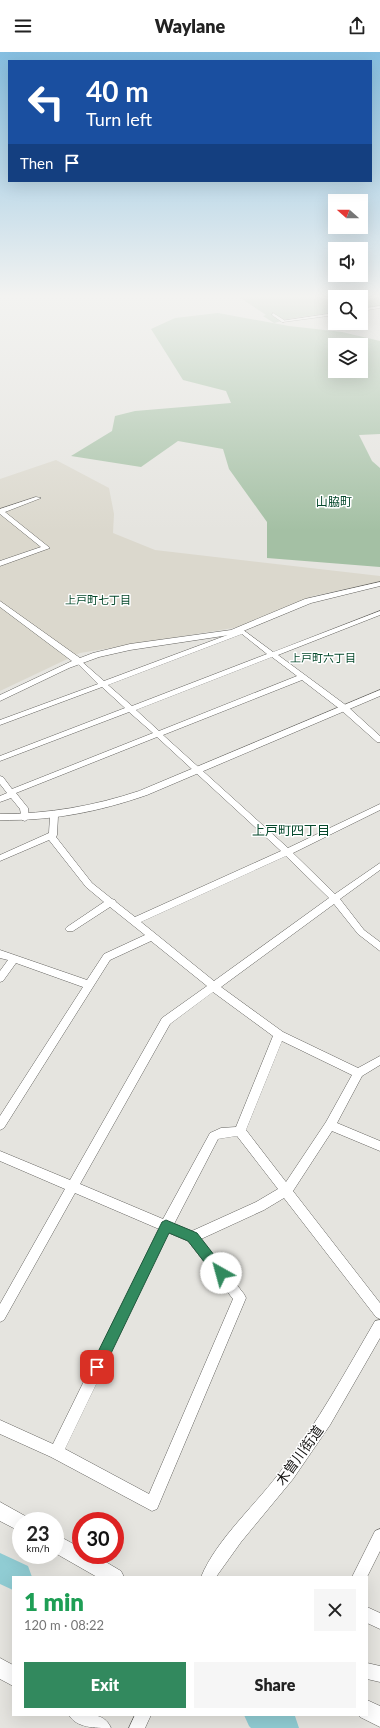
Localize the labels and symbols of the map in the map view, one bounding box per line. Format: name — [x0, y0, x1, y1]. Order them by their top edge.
north arrow — [328, 194, 368, 234]
district label: 山脇町 — [316, 494, 352, 509]
district label: 上戸町七丁目 — [65, 593, 131, 606]
district label: 上戸町六丁目 — [290, 651, 356, 664]
district label: 上戸町四丁目 — [252, 822, 330, 838]
position arrow — [200, 1252, 242, 1294]
pin — [80, 1350, 114, 1384]
street label: 木曽川街道 — [272, 1422, 326, 1488]
speed limit sign: 30 — [72, 1512, 124, 1564]

